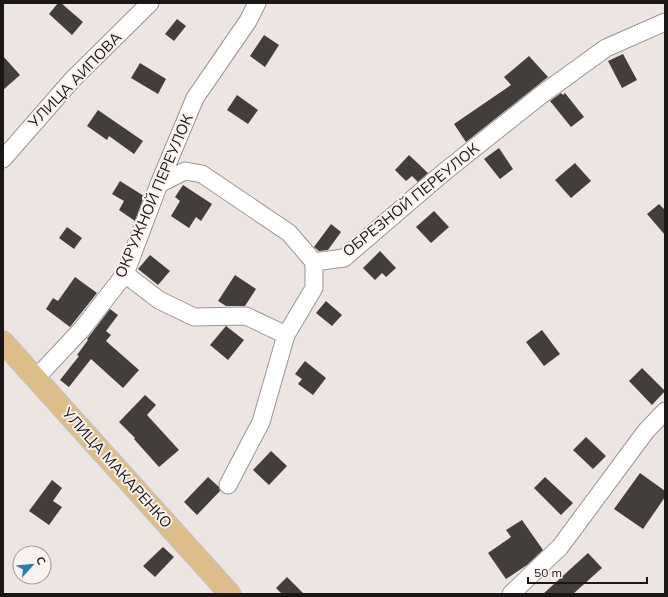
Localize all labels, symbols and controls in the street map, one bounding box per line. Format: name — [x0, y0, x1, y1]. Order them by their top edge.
street label: УЛИЦА АИПОВА — [23, 28, 125, 132]
street label: ОКРУЖНОЙ ПЕРЕУЛОК — [110, 111, 197, 281]
street label: ОБРЕЗНОЙ ПЕРЕУЛОК — [339, 139, 483, 260]
street label: УЛИЦА МАКАРЕНКО — [58, 403, 176, 532]
north arrow — [12, 545, 52, 585]
text: С — [33, 554, 49, 567]
scale bar — [528, 559, 647, 585]
text: 50 m — [534, 565, 562, 580]

